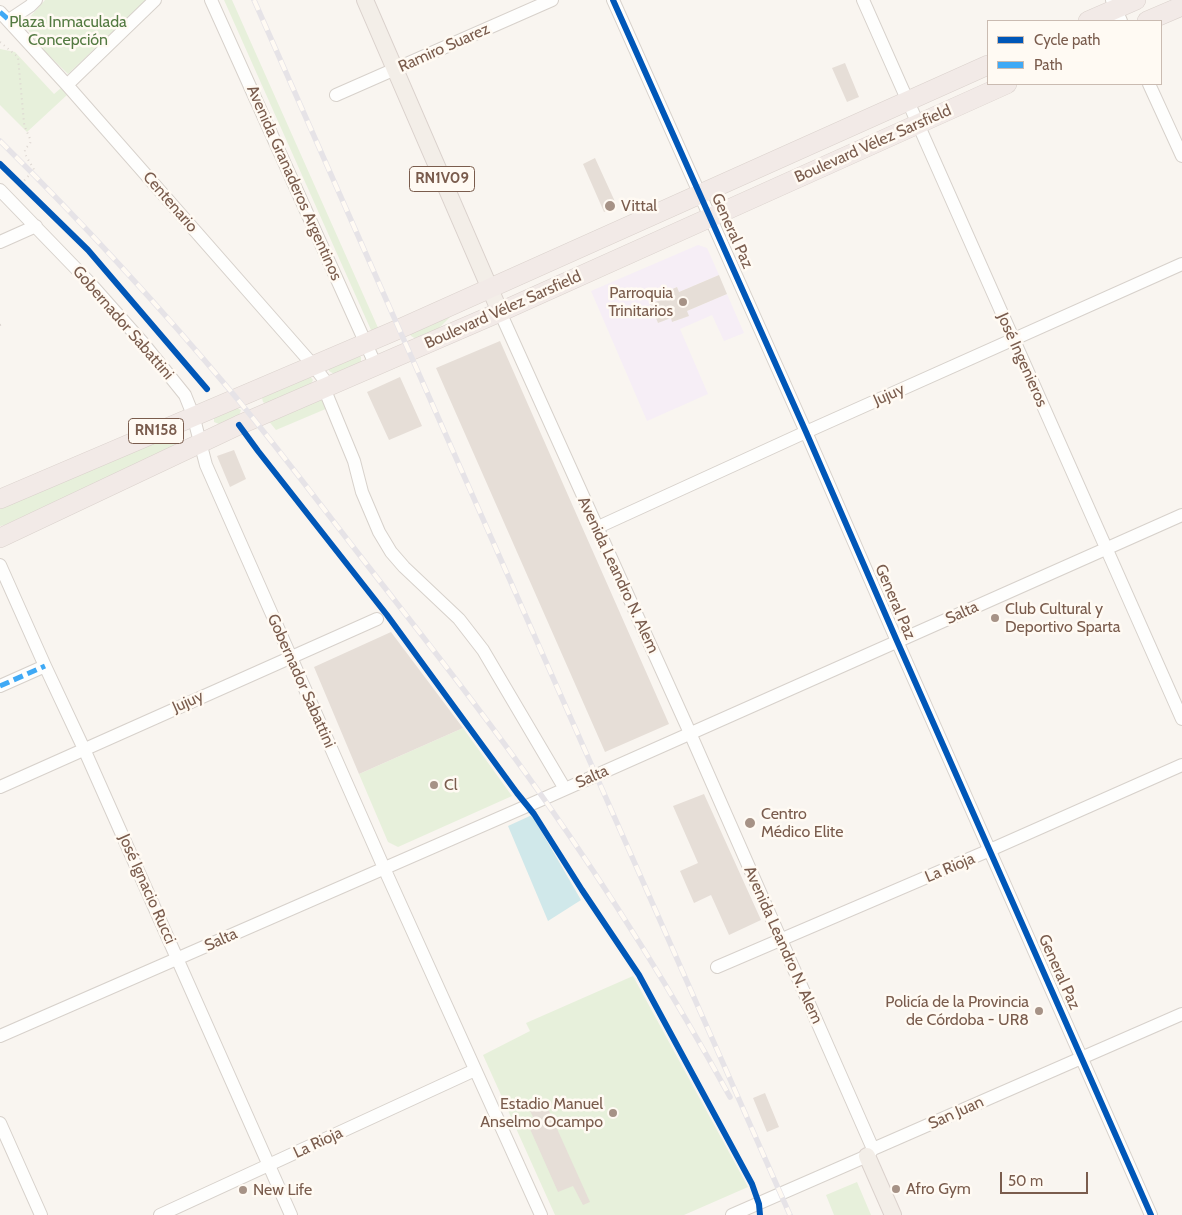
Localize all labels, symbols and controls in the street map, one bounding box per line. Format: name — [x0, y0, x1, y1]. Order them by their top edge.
park label: Plaza Inmaculada Concepción — [9, 12, 127, 50]
street label: Ramiro Suarez — [395, 19, 493, 77]
legend — [987, 20, 1162, 85]
text: Cycle path — [1034, 31, 1100, 49]
text: Path — [1034, 56, 1063, 74]
street label: Avenida Granaderos Argentinos — [242, 82, 346, 284]
street label: Boulevard Vélez Sarsfield — [792, 101, 954, 187]
road number: RN1V09 — [410, 166, 474, 192]
street label: Centenario — [138, 168, 202, 236]
street label: General Paz — [707, 190, 757, 272]
place label: Vittal — [621, 196, 657, 216]
marker: Vittal — [603, 199, 617, 213]
street label: Gobernador Sabattini — [68, 262, 178, 384]
street label: Boulevard Vélez Sarsfield — [422, 267, 584, 353]
place label: Parroquia Trinitarios — [608, 283, 673, 321]
marker: Parroquia Trinitarios — [677, 296, 689, 308]
street label: José Ingenieros — [993, 310, 1051, 410]
street label: Jujuy — [870, 380, 908, 410]
road number: RN158 — [128, 418, 184, 444]
street label: Avenida Leandro N. Alem — [573, 494, 663, 656]
street label: General Paz — [871, 561, 919, 643]
street label: Salta — [943, 597, 981, 629]
place label: Club Cultural y Deportivo Sparta — [1005, 599, 1120, 637]
street label: Gobernador Sabattini — [263, 611, 339, 751]
marker: Club Cultural y Deportivo Sparta — [989, 612, 1001, 624]
street label: Jujuy — [169, 687, 207, 717]
street label: Salta — [573, 761, 611, 793]
place label: Cl — [444, 775, 458, 795]
marker: Cl — [428, 779, 440, 791]
place label: Centro Médico Elite — [761, 804, 843, 842]
marker: Centro Médico Elite — [743, 816, 757, 830]
street label: José Ignacio Rucci — [114, 831, 180, 947]
street label: La Rioja — [922, 849, 978, 887]
street label: Avenida Leandro N. Alem — [740, 863, 826, 1027]
street label: Salta — [202, 924, 240, 956]
street label: General Paz — [1034, 931, 1084, 1013]
place label: Policía de la Provincia de Córdoba - UR8 — [885, 992, 1029, 1030]
marker: Policía de la Provincia de Córdoba - UR8 — [1033, 1005, 1045, 1017]
street label: San Juan — [925, 1092, 987, 1134]
place label: Estadio Manuel Anselmo Ocampo — [480, 1094, 603, 1132]
marker: Estadio Manuel Anselmo Ocampo — [607, 1107, 619, 1119]
street label: La Rioja — [290, 1123, 346, 1163]
scale bar — [1002, 1162, 1090, 1194]
text: 50 m — [1008, 1172, 1043, 1190]
place label: Afro Gym — [906, 1179, 971, 1199]
place label: New Life — [253, 1180, 312, 1200]
marker: Afro Gym — [890, 1183, 902, 1195]
marker: New Life — [237, 1184, 249, 1196]

